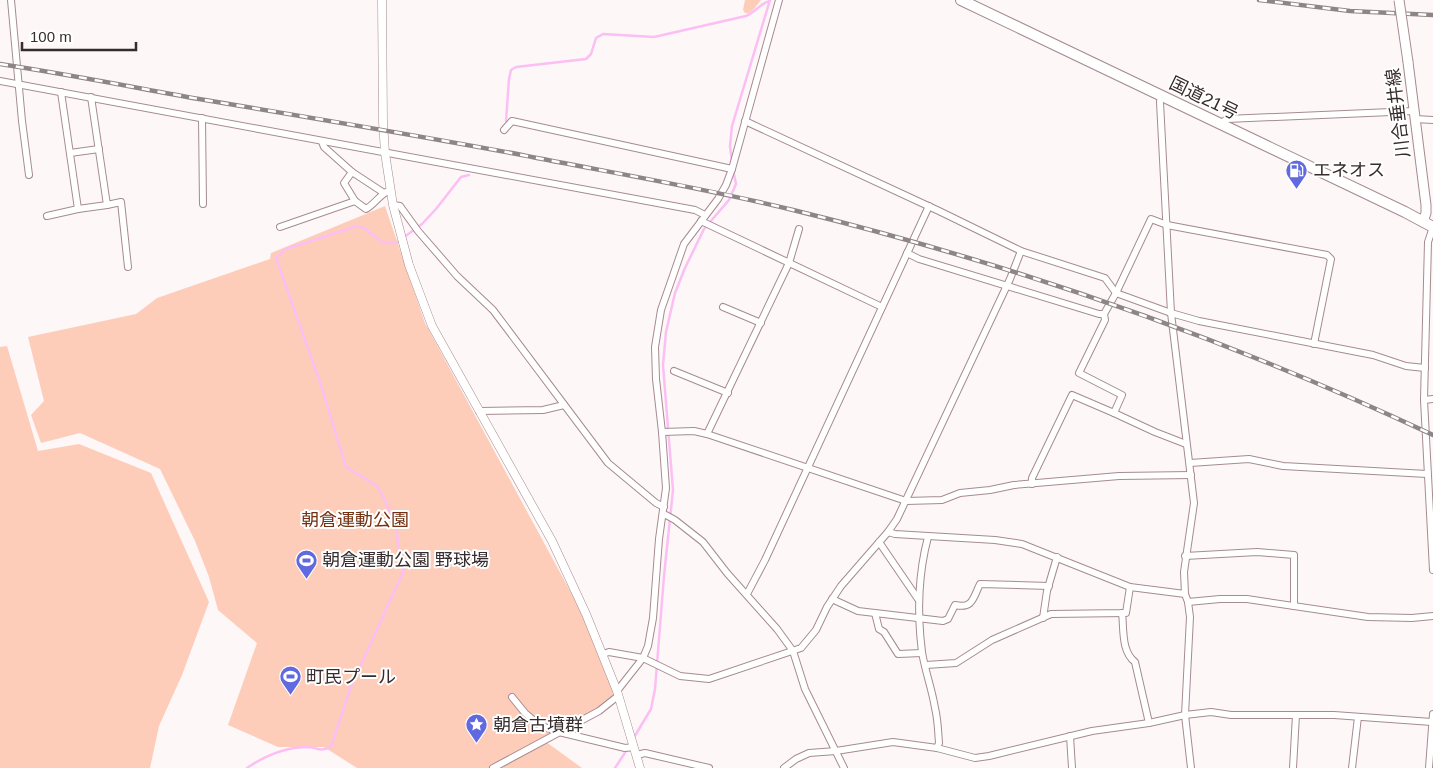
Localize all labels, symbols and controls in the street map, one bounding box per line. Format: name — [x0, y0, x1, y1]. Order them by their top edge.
scale bar — [22, 20, 136, 52]
text: 100 m — [30, 28, 72, 45]
street label: 川合垂井線 — [1383, 67, 1413, 159]
street label: 国道21号 — [1166, 73, 1242, 123]
fuel station icon: エネオス — [1285, 158, 1309, 189]
place label: エネオス — [1313, 160, 1385, 180]
park label: 朝倉運動公園 — [301, 510, 409, 530]
sports icon: 朝倉運動公園 野球場 — [294, 548, 318, 579]
place label: 朝倉運動公園 野球場 — [322, 550, 489, 570]
sports icon: 町民プール — [278, 665, 302, 696]
place label: 町民プール — [306, 667, 396, 687]
place icon: 朝倉古墳群 — [465, 713, 489, 744]
place label: 朝倉古墳群 — [493, 715, 583, 735]

